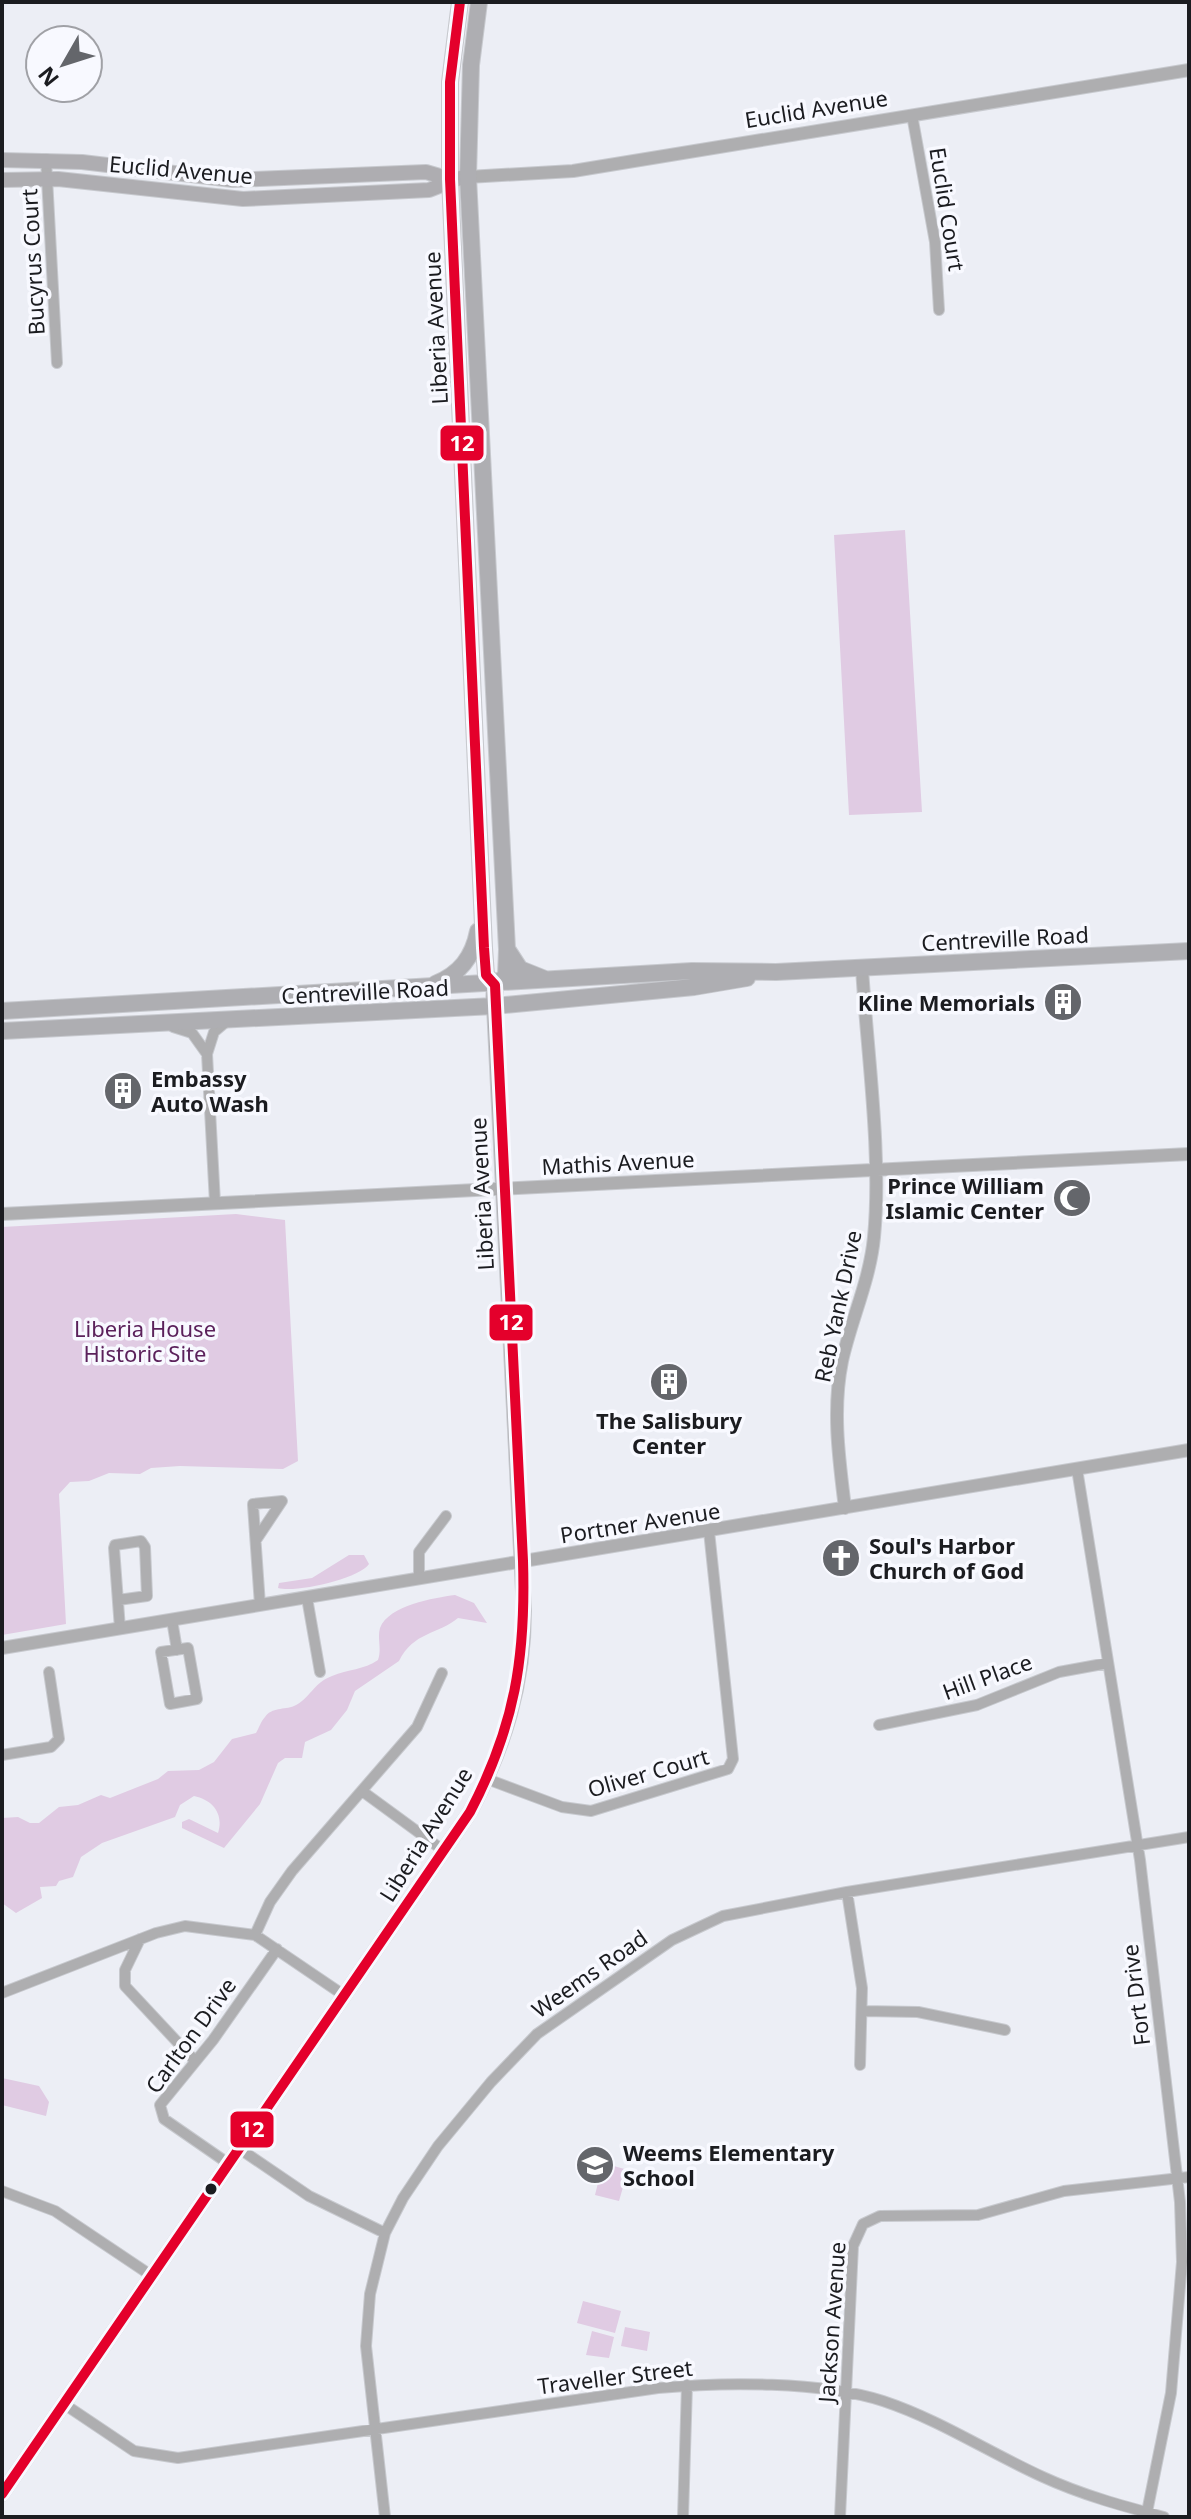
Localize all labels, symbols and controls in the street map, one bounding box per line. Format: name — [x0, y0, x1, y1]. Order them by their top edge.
north arrow — [24, 24, 104, 104]
text: N — [30, 61, 65, 94]
street label: Euclid Avenue — [742, 82, 890, 134]
street label: Euclid Court — [923, 145, 973, 273]
street label: Euclid Avenue — [108, 148, 254, 190]
street label: Bucyrus Court — [13, 188, 51, 336]
street label: Liberia Avenue — [416, 251, 454, 405]
line badge: 12 — [439, 424, 485, 462]
text: 12 — [449, 427, 475, 457]
street label: Centreville Road — [920, 919, 1090, 957]
street label: Centreville Road — [280, 972, 450, 1010]
building icon: Kline Memorials — [1042, 981, 1084, 1023]
place label: Kline Memorials — [858, 987, 1035, 1017]
place label: Embassy Auto Wash — [151, 1063, 269, 1118]
building icon: Embassy Auto Wash — [102, 1070, 144, 1112]
street label: Liberia Avenue — [462, 1117, 500, 1271]
street label: Mathis Avenue — [541, 1143, 695, 1181]
place label: Prince William Islamic Center — [885, 1170, 1044, 1225]
mosque icon: Prince William Islamic Center — [1051, 1177, 1093, 1219]
street label: Reb Yank Drive — [806, 1227, 868, 1385]
line badge: 12 — [488, 1303, 534, 1342]
text: 12 — [498, 1306, 524, 1336]
park label: Liberia House Historic Site — [74, 1313, 216, 1368]
building icon: The Salisbury Center — [648, 1361, 690, 1403]
place label: The Salisbury Center — [596, 1405, 742, 1460]
street label: Portner Avenue — [558, 1495, 722, 1549]
place label: Soul's Harbor Church of God — [869, 1530, 1024, 1585]
church icon: Soul's Harbor Church of God — [820, 1537, 862, 1579]
street label: Hill Place — [938, 1646, 1036, 1706]
street label: Oliver Court — [584, 1740, 712, 1804]
street label: Liberia Avenue — [372, 1761, 478, 1907]
street label: Weems Road — [525, 1922, 653, 2024]
street label: Fort Drive — [1114, 1943, 1156, 2047]
street label: Carlton Drive — [138, 1971, 242, 2099]
line badge: 12 — [229, 2110, 275, 2149]
text: 12 — [239, 2113, 265, 2143]
place label: Weems Elementary School — [623, 2137, 835, 2192]
school or university icon: Weems Elementary School — [574, 2144, 616, 2186]
unlabelled marker — [203, 2181, 219, 2197]
street label: Jackson Avenue — [810, 2241, 852, 2405]
street label: Traveller Street — [536, 2352, 694, 2400]

